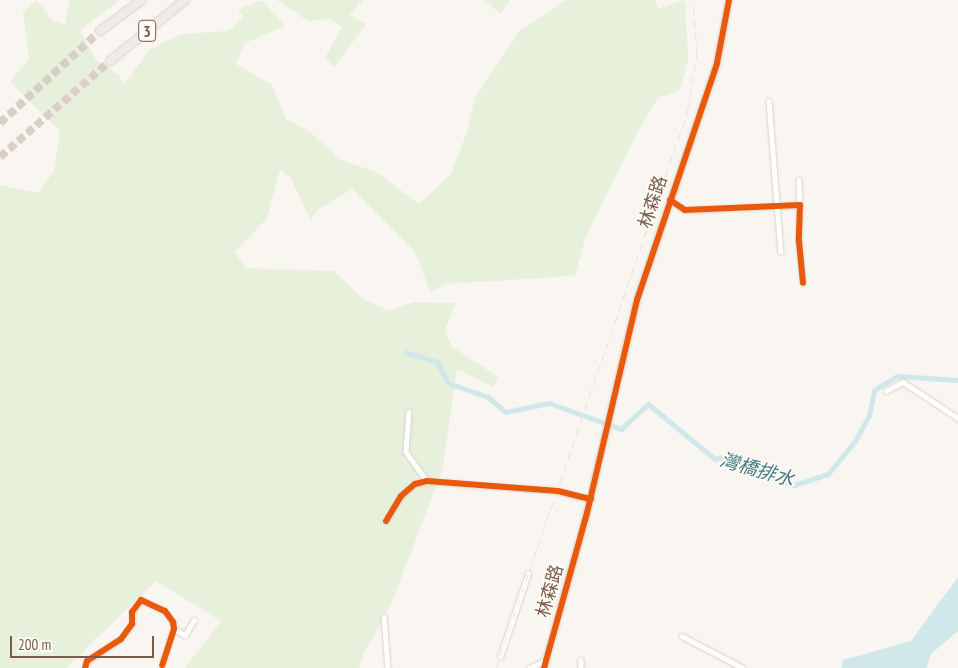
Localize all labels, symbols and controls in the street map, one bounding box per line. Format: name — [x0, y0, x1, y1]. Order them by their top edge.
road number: 3 — [137, 18, 157, 44]
street label: 林森路 — [634, 173, 672, 231]
water label: 灣橋排水 — [717, 449, 797, 491]
street label: 林森路 — [532, 562, 568, 620]
scale bar — [12, 626, 156, 658]
text: 200 m — [18, 635, 51, 654]

